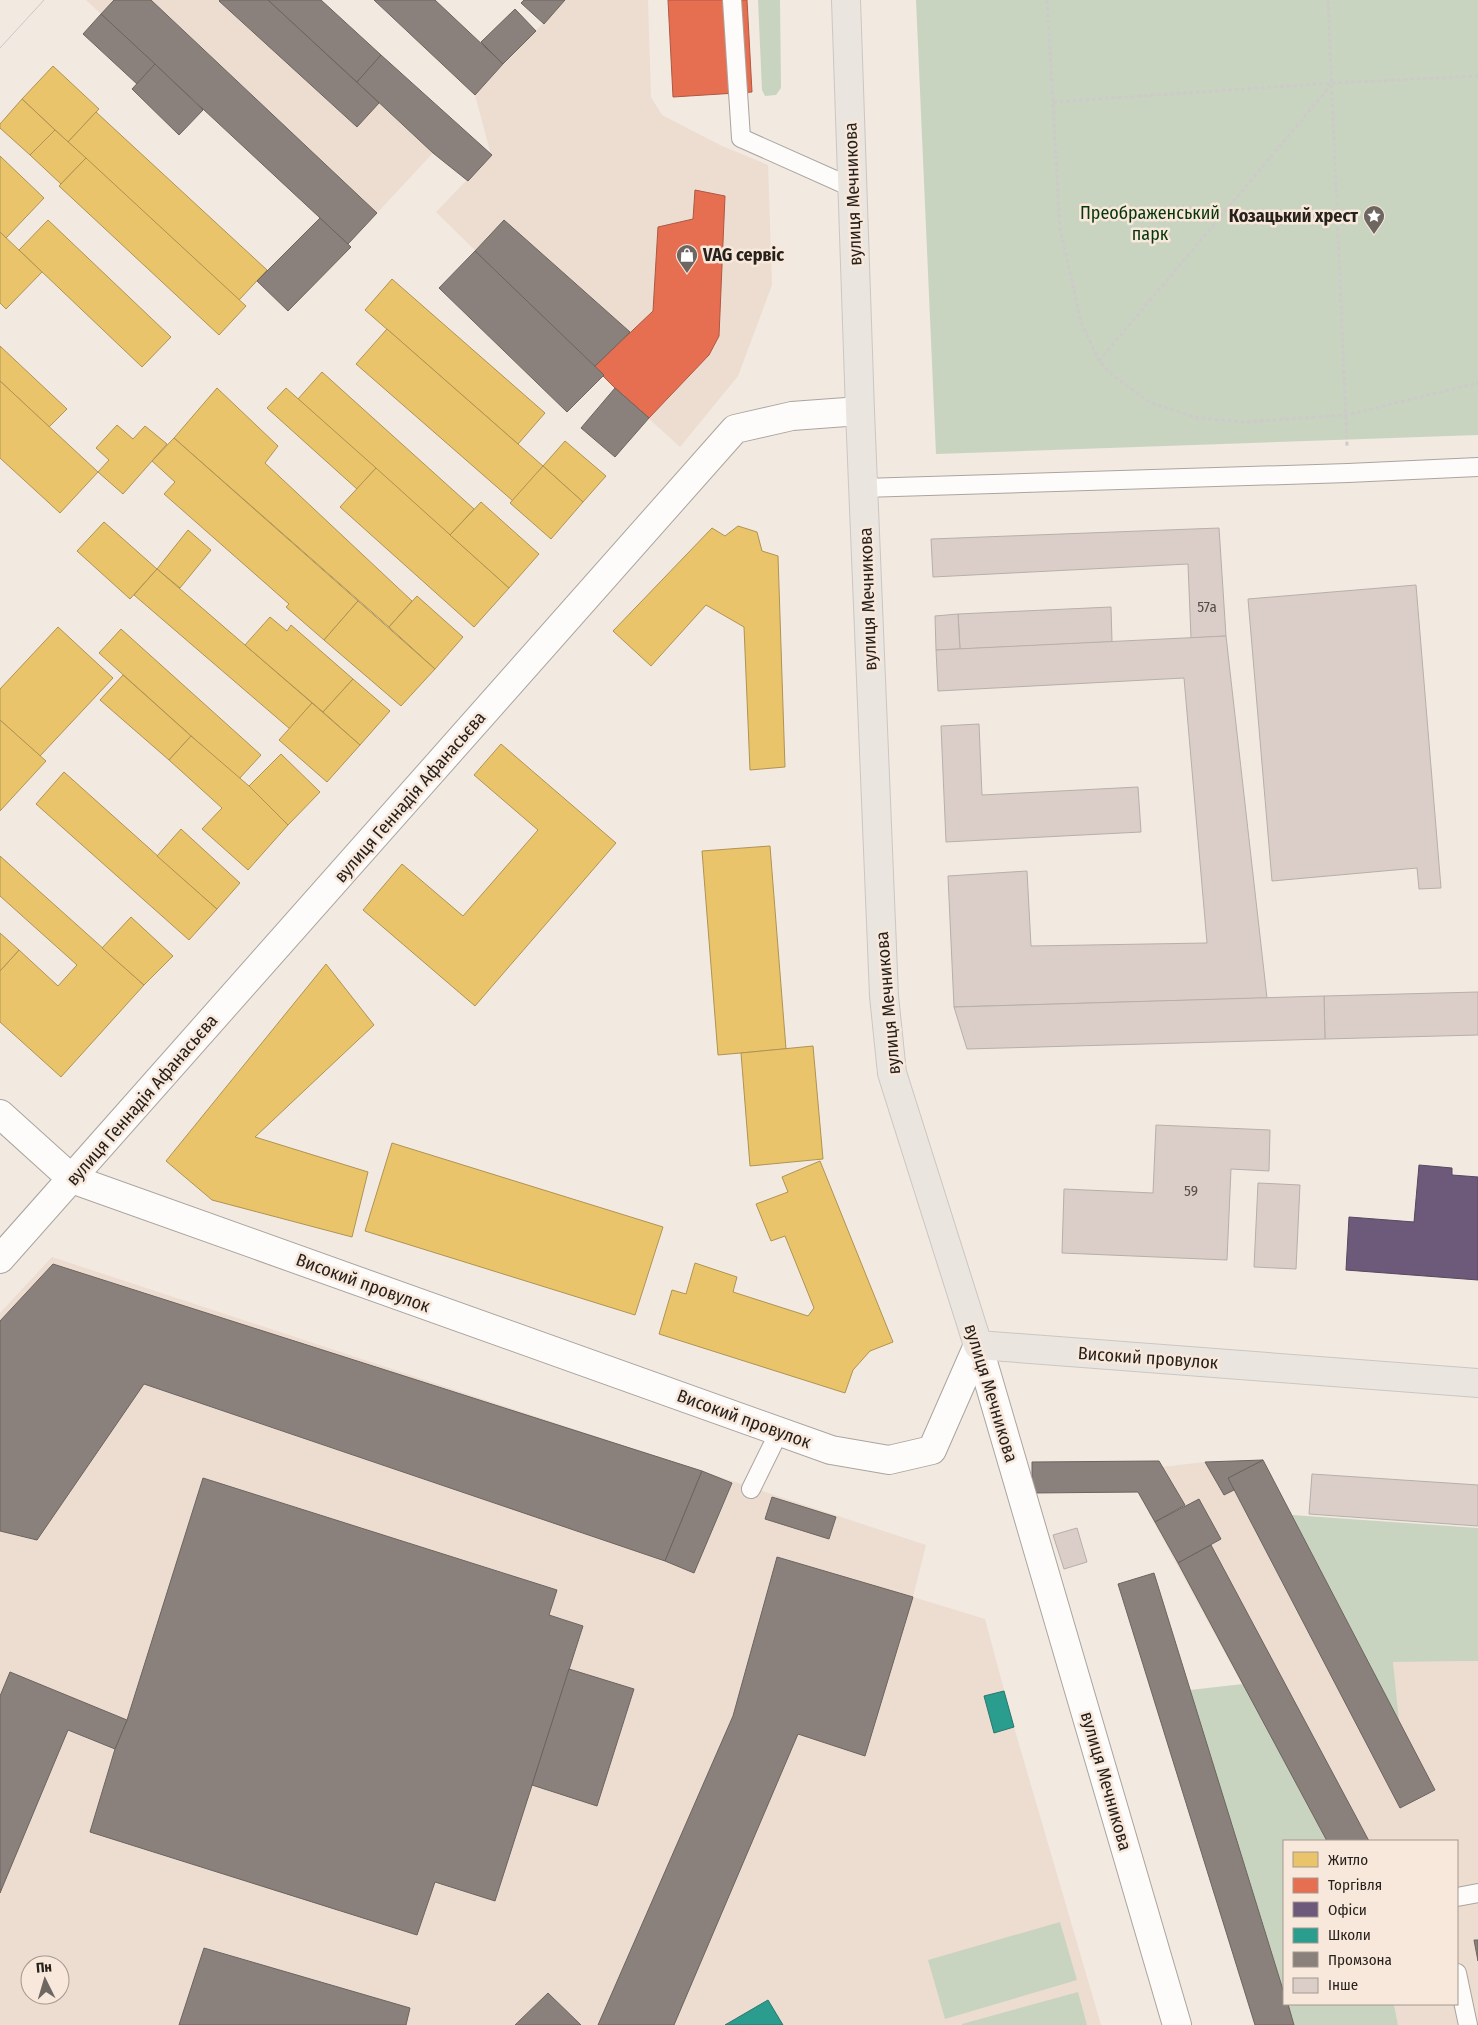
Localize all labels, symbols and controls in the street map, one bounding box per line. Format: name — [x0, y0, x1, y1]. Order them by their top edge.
street label: вулиця Мечникова — [839, 122, 866, 266]
park label: Преображенський парк — [1080, 202, 1220, 245]
place icon: Козацький хрест — [1362, 204, 1386, 235]
place label: Козацький хрест — [1229, 205, 1358, 227]
shop icon: VAG сервіс — [675, 243, 699, 274]
place label: VAG сервіс — [702, 244, 784, 266]
street label: вулиця Мечникова — [854, 527, 881, 671]
house number: 57а — [1197, 598, 1217, 616]
street label: вулиця Геннадія Афанасьєва — [330, 707, 490, 887]
street label: вулиця Мечникова — [871, 930, 905, 1075]
street label: вулиця Геннадія Афанасьєва — [62, 1010, 222, 1190]
house number: 59 — [1184, 1182, 1198, 1200]
street label: Високий провулок — [293, 1249, 433, 1318]
street label: вулиця Мечникова — [960, 1321, 1023, 1465]
street label: Високий провулок — [1077, 1342, 1220, 1374]
street label: Високий провулок — [674, 1385, 814, 1454]
street label: вулиця Мечникова — [1076, 1709, 1136, 1853]
legend — [1283, 1840, 1458, 2005]
text: Житло — [1328, 1851, 1368, 1869]
text: Торгівля — [1328, 1876, 1382, 1894]
text: Офіси — [1328, 1901, 1367, 1919]
text: Школи — [1328, 1926, 1371, 1944]
text: Промзона — [1328, 1951, 1392, 1969]
north arrow — [20, 1955, 70, 2005]
text: Пн — [35, 1958, 53, 1977]
text: Інше — [1328, 1976, 1358, 1994]

